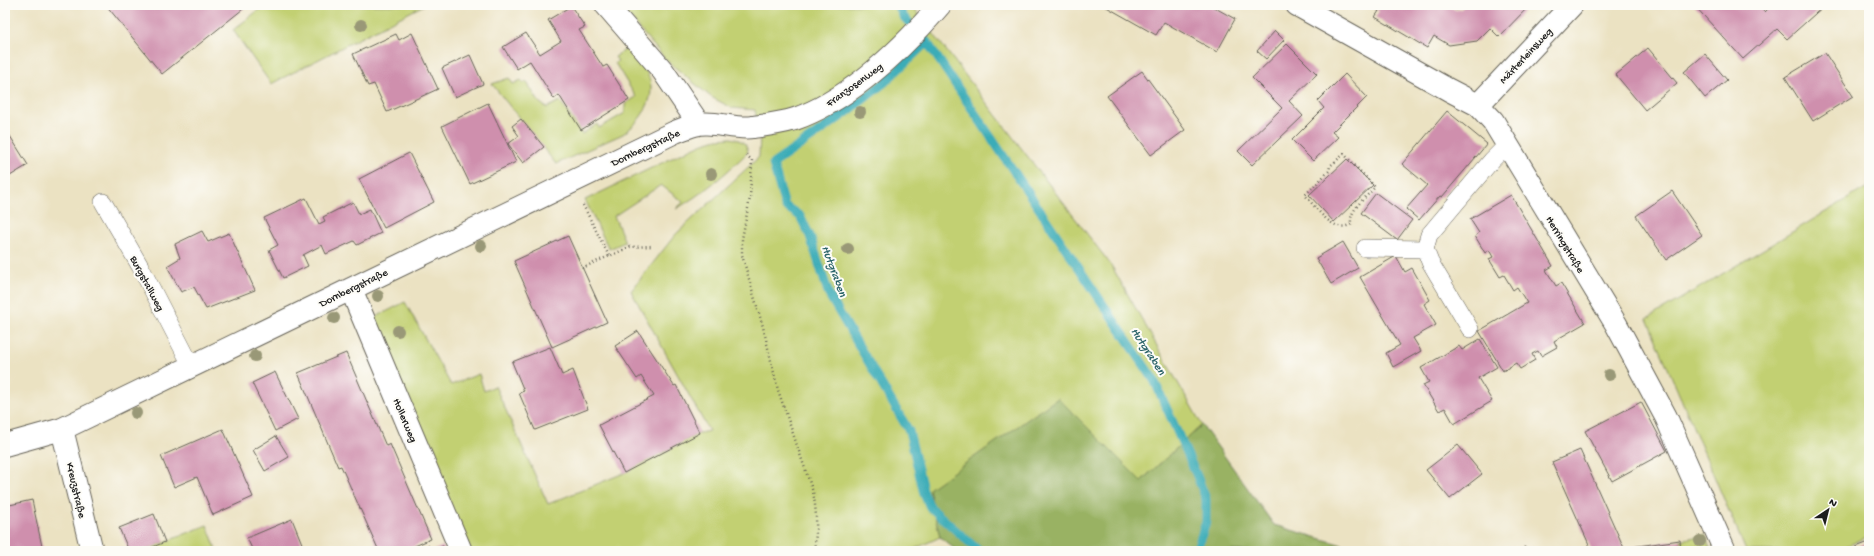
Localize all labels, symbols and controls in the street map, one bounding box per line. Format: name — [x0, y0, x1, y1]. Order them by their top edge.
street label: Märterleinsweg — [1498, 26, 1555, 87]
street label: Franzosenweg — [824, 61, 886, 111]
street label: Dornbergstraße — [609, 127, 682, 170]
street label: Herringstraße — [1543, 214, 1586, 276]
water label: Hutgraben — [817, 244, 849, 299]
street label: Burgstallweg — [126, 253, 166, 314]
street label: Dornbergstraße — [317, 267, 390, 311]
water label: Hutgraben — [1127, 326, 1168, 379]
street label: Hollerweg — [389, 397, 419, 445]
street label: Kreuzstraße — [63, 462, 87, 520]
north arrow — [1808, 490, 1848, 530]
text: N — [1826, 496, 1839, 510]

